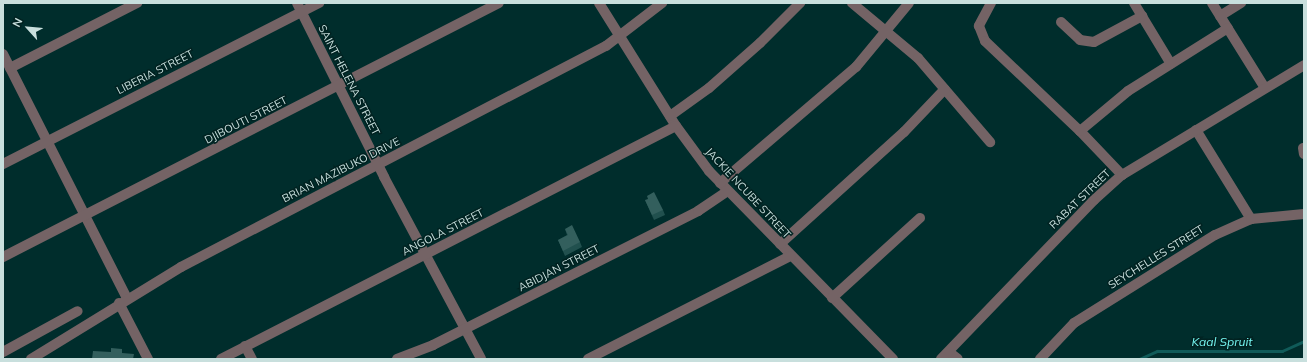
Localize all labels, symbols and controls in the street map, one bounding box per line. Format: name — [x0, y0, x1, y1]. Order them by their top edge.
north arrow — [8, 8, 48, 48]
text: N — [9, 16, 25, 29]
street label: SAINT HELENA STREET — [315, 22, 383, 138]
street label: LIBERIA STREET — [114, 47, 196, 97]
street label: DJIBOUTI STREET — [202, 93, 290, 147]
street label: BRIAN MAZIBUKO DRIVE — [280, 135, 402, 205]
street label: JACKIE NCUBE STREET — [703, 145, 793, 241]
street label: RABAT STREET — [1047, 166, 1113, 232]
street label: ANGOLA STREET — [400, 206, 486, 258]
street label: SEYCHELLES STREET — [1106, 222, 1206, 292]
street label: ABIDJAN STREET — [516, 242, 602, 294]
water label: Kaal Spruit — [1191, 335, 1253, 349]

